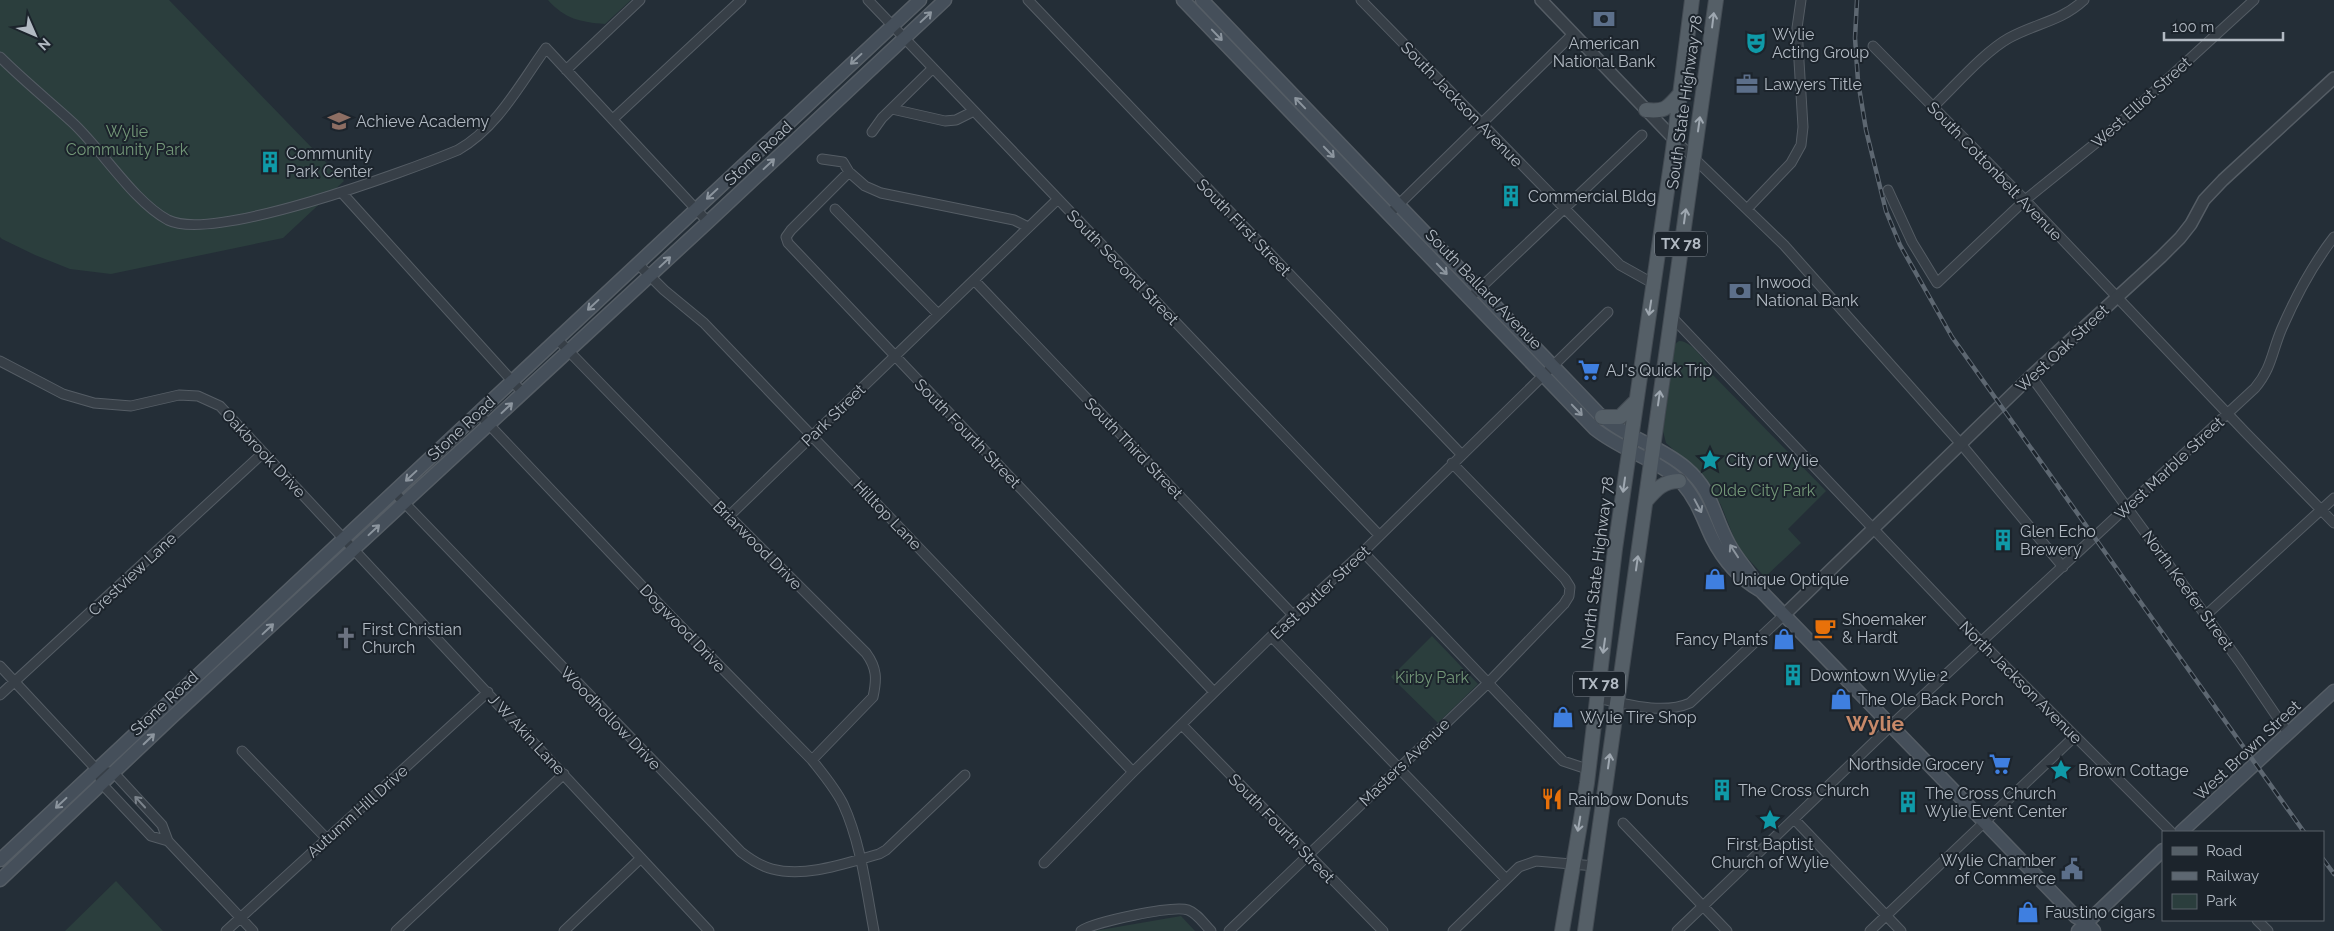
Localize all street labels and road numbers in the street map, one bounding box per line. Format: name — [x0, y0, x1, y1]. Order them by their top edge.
street label: South State Highway 78 — [1663, 14, 1706, 190]
street label: South Jackson Avenue — [1397, 38, 1526, 171]
street label: West Elliot Street — [2088, 52, 2195, 152]
street label: South Cottonbelt Avenue — [1923, 98, 2066, 245]
street label: Stone Road — [721, 117, 796, 189]
street label: South First Street — [1193, 175, 1295, 280]
street label: South Second Street — [1063, 206, 1183, 329]
street label: South Ballard Avenue — [1421, 225, 1546, 353]
road number: TX 78 — [1655, 232, 1707, 256]
street label: West Oak Street — [2012, 300, 2113, 396]
street label: South Fourth Street — [911, 375, 1025, 492]
street label: Park Street — [798, 380, 870, 450]
street label: Stone Road — [424, 392, 499, 464]
street label: South Third Street — [1080, 394, 1187, 503]
street label: Oakbrook Drive — [218, 405, 310, 502]
street label: West Marble Street — [2111, 412, 2228, 524]
street label: North State Highway 78 — [1577, 475, 1618, 651]
street label: Hilltop Lane — [850, 477, 926, 554]
street label: Briarwood Drive — [709, 497, 806, 594]
street label: North Keefer Street — [2138, 527, 2238, 654]
street label: Crestview Lane — [84, 529, 180, 620]
street label: East Butler Street — [1267, 541, 1374, 643]
street label: Dogwood Drive — [636, 580, 729, 676]
street label: North Jackson Avenue — [1955, 617, 2086, 748]
street label: Woodhollow Drive — [556, 663, 665, 774]
street label: Stone Road — [127, 667, 202, 739]
road number: TX 78 — [1573, 672, 1625, 696]
street label: J W Akin Lane — [484, 690, 569, 779]
street label: West Brown Street — [2190, 696, 2305, 804]
street label: Masters Avenue — [1355, 715, 1453, 810]
street label: Autumn Hill Drive — [303, 761, 412, 862]
street label: South Fourth Street — [1225, 770, 1339, 887]

